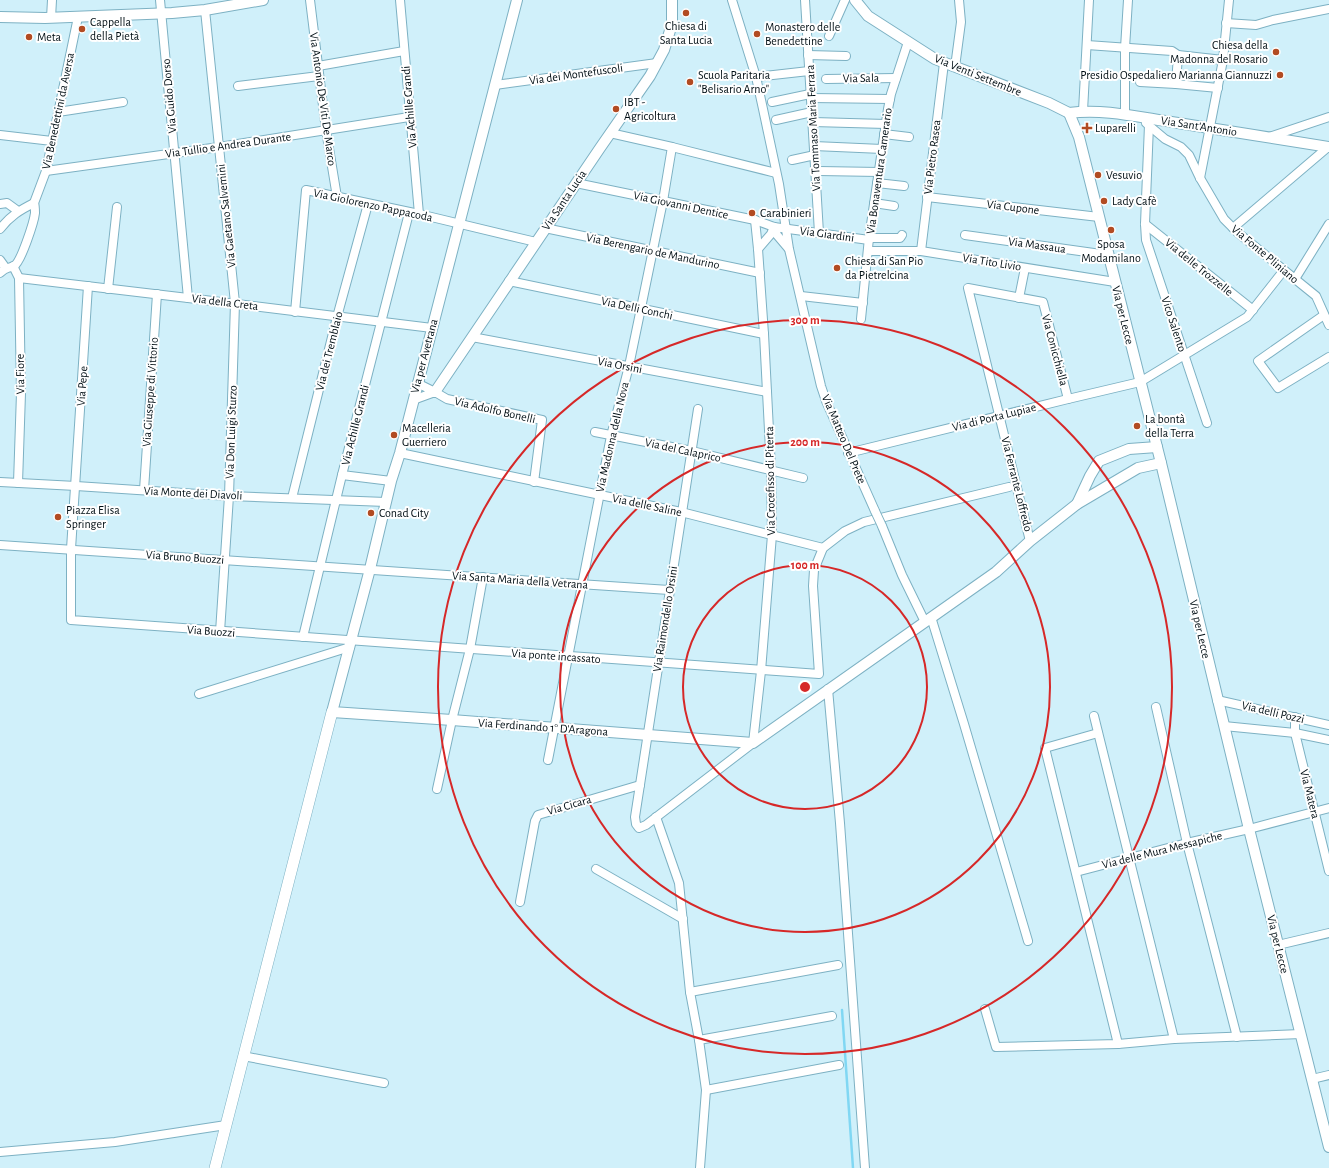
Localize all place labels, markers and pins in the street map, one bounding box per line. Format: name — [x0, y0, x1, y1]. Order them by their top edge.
marker: Chiesa di Santa Lucia — [681, 8, 691, 18]
place label: Cappella della Pietà — [90, 16, 140, 42]
place label: Chiesa di Santa Lucia — [660, 20, 713, 46]
place label: Monastero delle Benedettine — [765, 21, 840, 47]
marker: Cappella della Pietà — [77, 24, 87, 34]
marker: Monastero delle Benedettine — [752, 29, 762, 39]
place label: Meta — [37, 31, 62, 43]
marker: Meta — [24, 32, 34, 42]
place label: Chiesa della Madonna del Rosario — [1170, 39, 1268, 65]
marker: Chiesa della Madonna del Rosario — [1271, 47, 1281, 57]
place label: Scuola Paritaria "Belisario Arno" — [698, 69, 771, 95]
place label: Presidio Ospedaliero Marianna Giannuzzi — [1080, 69, 1272, 81]
marker: Presidio Ospedaliero Marianna Giannuzzi — [1275, 70, 1285, 80]
marker: Scuola Paritaria "Belisario Arno" — [685, 77, 695, 87]
place label: IBT - Agricoltura — [624, 96, 677, 122]
marker: IBT - Agricoltura — [611, 104, 621, 114]
place label: Luparelli — [1095, 122, 1136, 134]
marker: Luparelli — [1082, 123, 1092, 133]
place label: Vesuvio — [1106, 169, 1142, 181]
marker: Vesuvio — [1093, 170, 1103, 180]
place label: Lady Cafè — [1112, 195, 1156, 208]
marker: Lady Cafè — [1099, 196, 1109, 206]
place label: Carabinieri — [760, 207, 811, 219]
marker: Carabinieri — [747, 208, 757, 218]
marker: Sposa Modamilano — [1106, 225, 1116, 235]
place label: Sposa Modamilano — [1081, 238, 1141, 264]
place label: Chiesa di San Pio da Pietrelcina — [845, 255, 923, 281]
marker: Chiesa di San Pio da Pietrelcina — [832, 263, 842, 273]
place label: La bontà della Terra — [1145, 413, 1194, 439]
marker: La bontà della Terra — [1132, 421, 1142, 431]
place label: Macelleria Guerriero — [402, 422, 451, 448]
marker: Macelleria Guerriero — [389, 430, 399, 440]
place label: Piazza Elisa Springer — [66, 504, 120, 530]
place label: Conad City — [379, 507, 429, 520]
marker: Conad City — [366, 508, 376, 518]
marker: Piazza Elisa Springer — [53, 512, 63, 522]
centre of rings — [798, 680, 812, 694]

